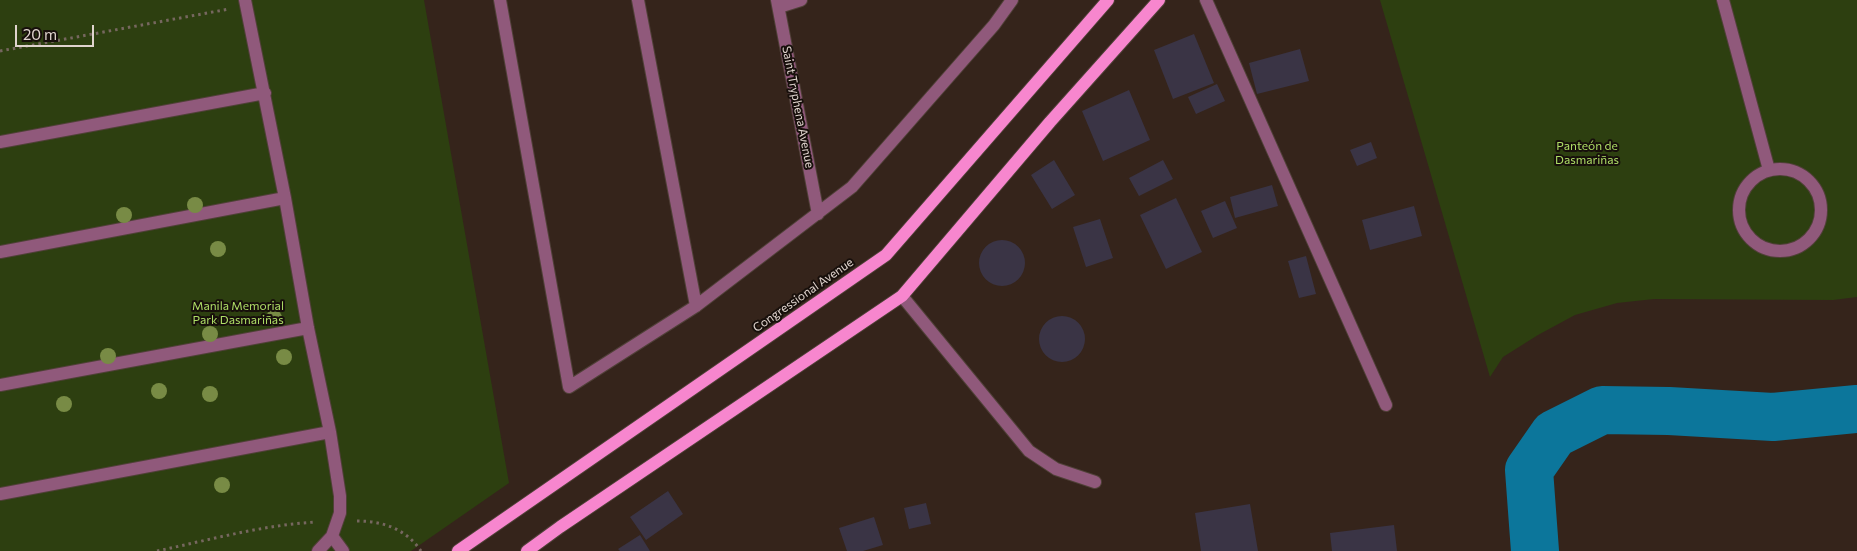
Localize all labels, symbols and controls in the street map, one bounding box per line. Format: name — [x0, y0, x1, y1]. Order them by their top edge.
scale bar — [18, 15, 96, 47]
text: 20 m — [23, 25, 57, 43]
street label: Saint Tryphena Avenue — [779, 45, 817, 169]
park label: Panteón de Dasmariñas — [1555, 139, 1619, 167]
street label: Congressional Avenue — [750, 255, 856, 335]
park label: Manila Memorial Park Dasmariñas — [192, 299, 284, 327]

